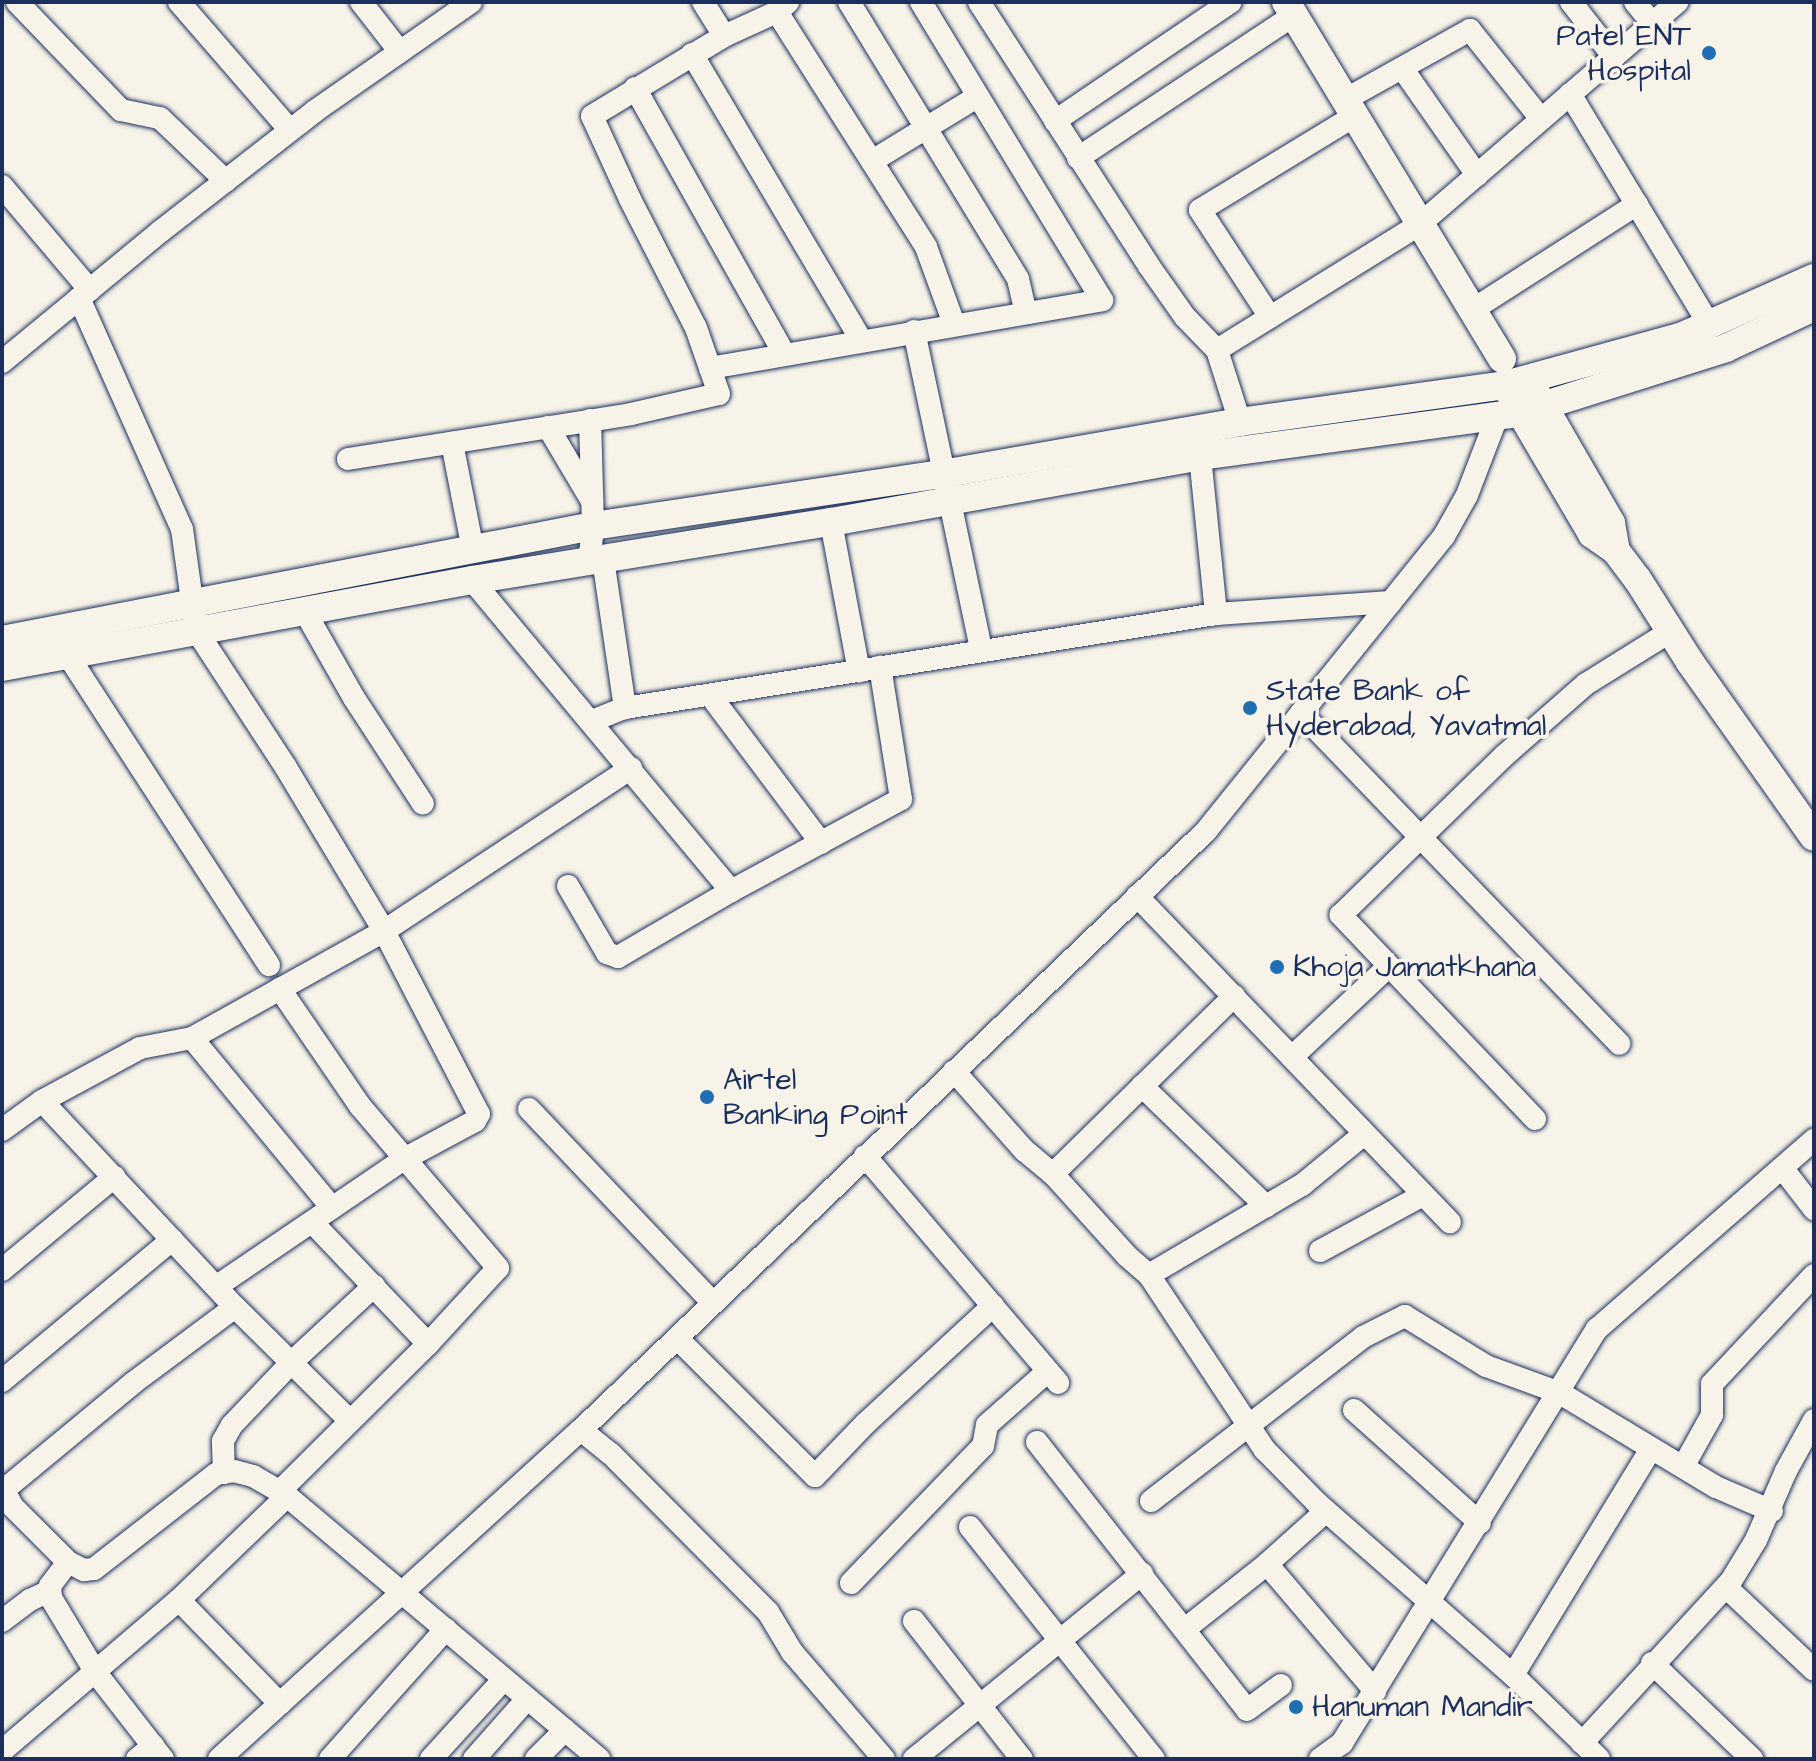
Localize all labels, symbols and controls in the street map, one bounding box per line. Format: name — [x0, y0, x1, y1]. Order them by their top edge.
place label: Patel ENT Hospital — [1556, 18, 1691, 88]
marker: Patel ENT Hospital — [1698, 42, 1720, 64]
place label: State Bank of Hyderabad, Yavatmal — [1266, 673, 1546, 744]
marker: State Bank of Hyderabad, Yavatmal — [1241, 699, 1259, 717]
place label: Khoja Jamatkhana — [1293, 949, 1536, 985]
marker: Khoja Jamatkhana — [1268, 958, 1286, 976]
place label: Airtel Banking Point — [723, 1062, 908, 1132]
marker: Airtel Banking Point — [698, 1088, 716, 1106]
place label: Hanuman Mandir — [1312, 1689, 1533, 1725]
marker: Hanuman Mandir — [1287, 1698, 1305, 1716]

